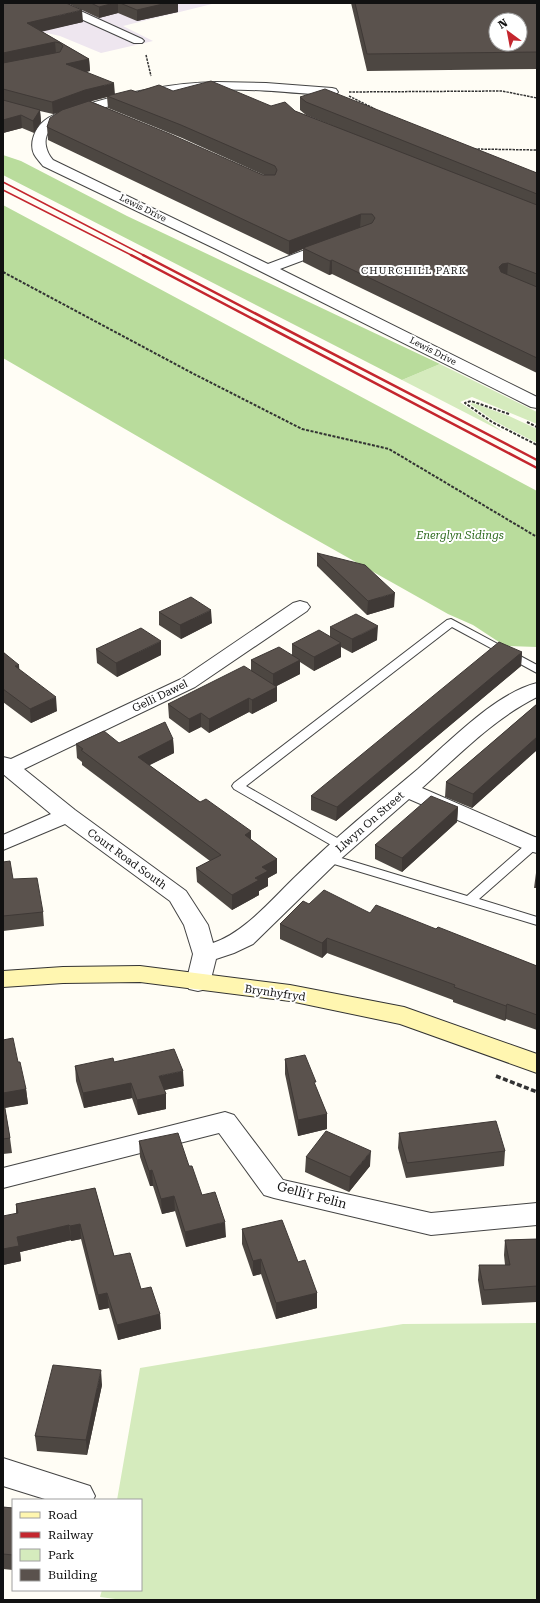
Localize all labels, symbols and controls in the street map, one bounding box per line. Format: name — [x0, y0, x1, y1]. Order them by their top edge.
north arrow — [488, 12, 528, 52]
text: N — [496, 16, 510, 32]
street label: Lewis Drive — [118, 192, 168, 224]
district label: CHURCHILL PARK — [361, 265, 467, 276]
street label: Lewis Drive — [408, 335, 458, 367]
park label: Energlyn Sidings — [415, 529, 504, 542]
street label: Gelli Dawel — [130, 677, 190, 715]
street label: Llwyn On Street — [333, 789, 407, 855]
street label: Court Road South — [85, 826, 169, 892]
street label: Brynhyfryd — [244, 982, 306, 1004]
street label: Gelli'r Felin — [275, 1178, 349, 1212]
legend — [12, 1499, 142, 1591]
text: Road — [48, 1508, 78, 1522]
text: Railway — [48, 1528, 94, 1542]
text: Park — [48, 1548, 75, 1562]
text: Building — [48, 1568, 97, 1582]

